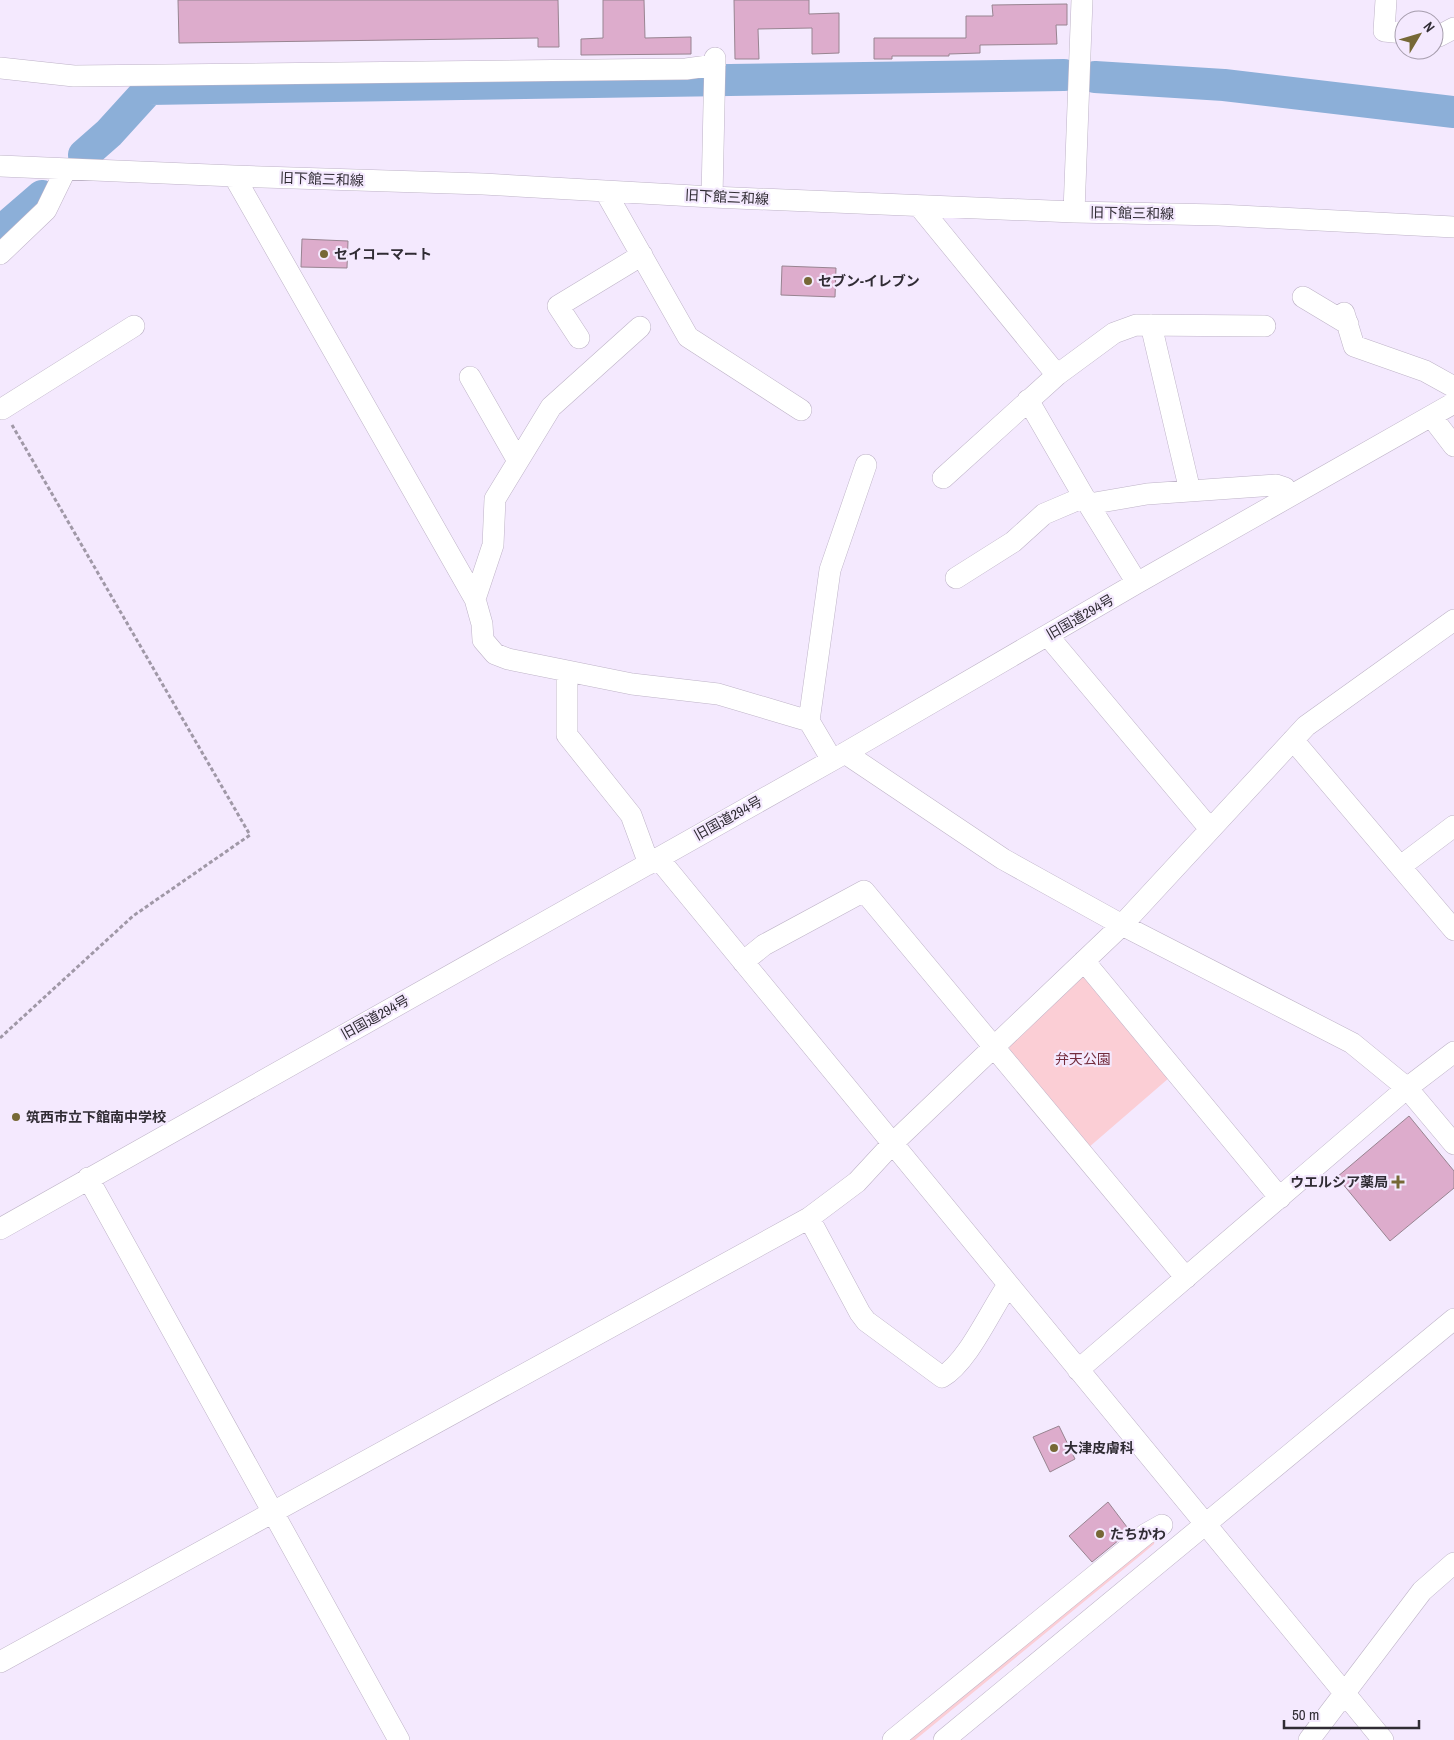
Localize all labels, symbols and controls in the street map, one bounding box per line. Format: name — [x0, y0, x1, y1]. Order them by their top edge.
north arrow — [1394, 10, 1444, 60]
text: N — [1420, 18, 1439, 36]
street label: 旧下館三和線 — [280, 169, 364, 189]
street label: 旧下館三和線 — [685, 186, 769, 208]
street label: 旧下館三和線 — [1090, 203, 1174, 223]
place label: セイコーマート — [334, 245, 432, 263]
marker: セイコーマート — [318, 248, 330, 260]
place label: セブン-イレブン — [818, 272, 920, 290]
marker: セブン-イレブン — [802, 275, 814, 287]
street label: 旧国道294号 — [1043, 590, 1117, 644]
street label: 旧国道294号 — [691, 792, 765, 844]
street label: 旧国道294号 — [338, 991, 412, 1043]
park label: 弁天公園 — [1055, 1050, 1111, 1068]
place label: 筑西市立下館南中学校 — [26, 1108, 166, 1126]
marker: 筑西市立下館南中学校 — [10, 1111, 22, 1123]
place label: ウエルシア薬局 — [1290, 1173, 1388, 1191]
marker: ウエルシア薬局 — [1392, 1176, 1404, 1188]
place label: 大津皮膚科 — [1064, 1439, 1134, 1457]
marker: 大津皮膚科 — [1048, 1442, 1060, 1454]
place label: たちかわ — [1110, 1525, 1166, 1543]
marker: たちかわ — [1094, 1528, 1106, 1540]
scale bar — [1284, 1698, 1419, 1730]
text: 50 m — [1292, 1704, 1319, 1725]

